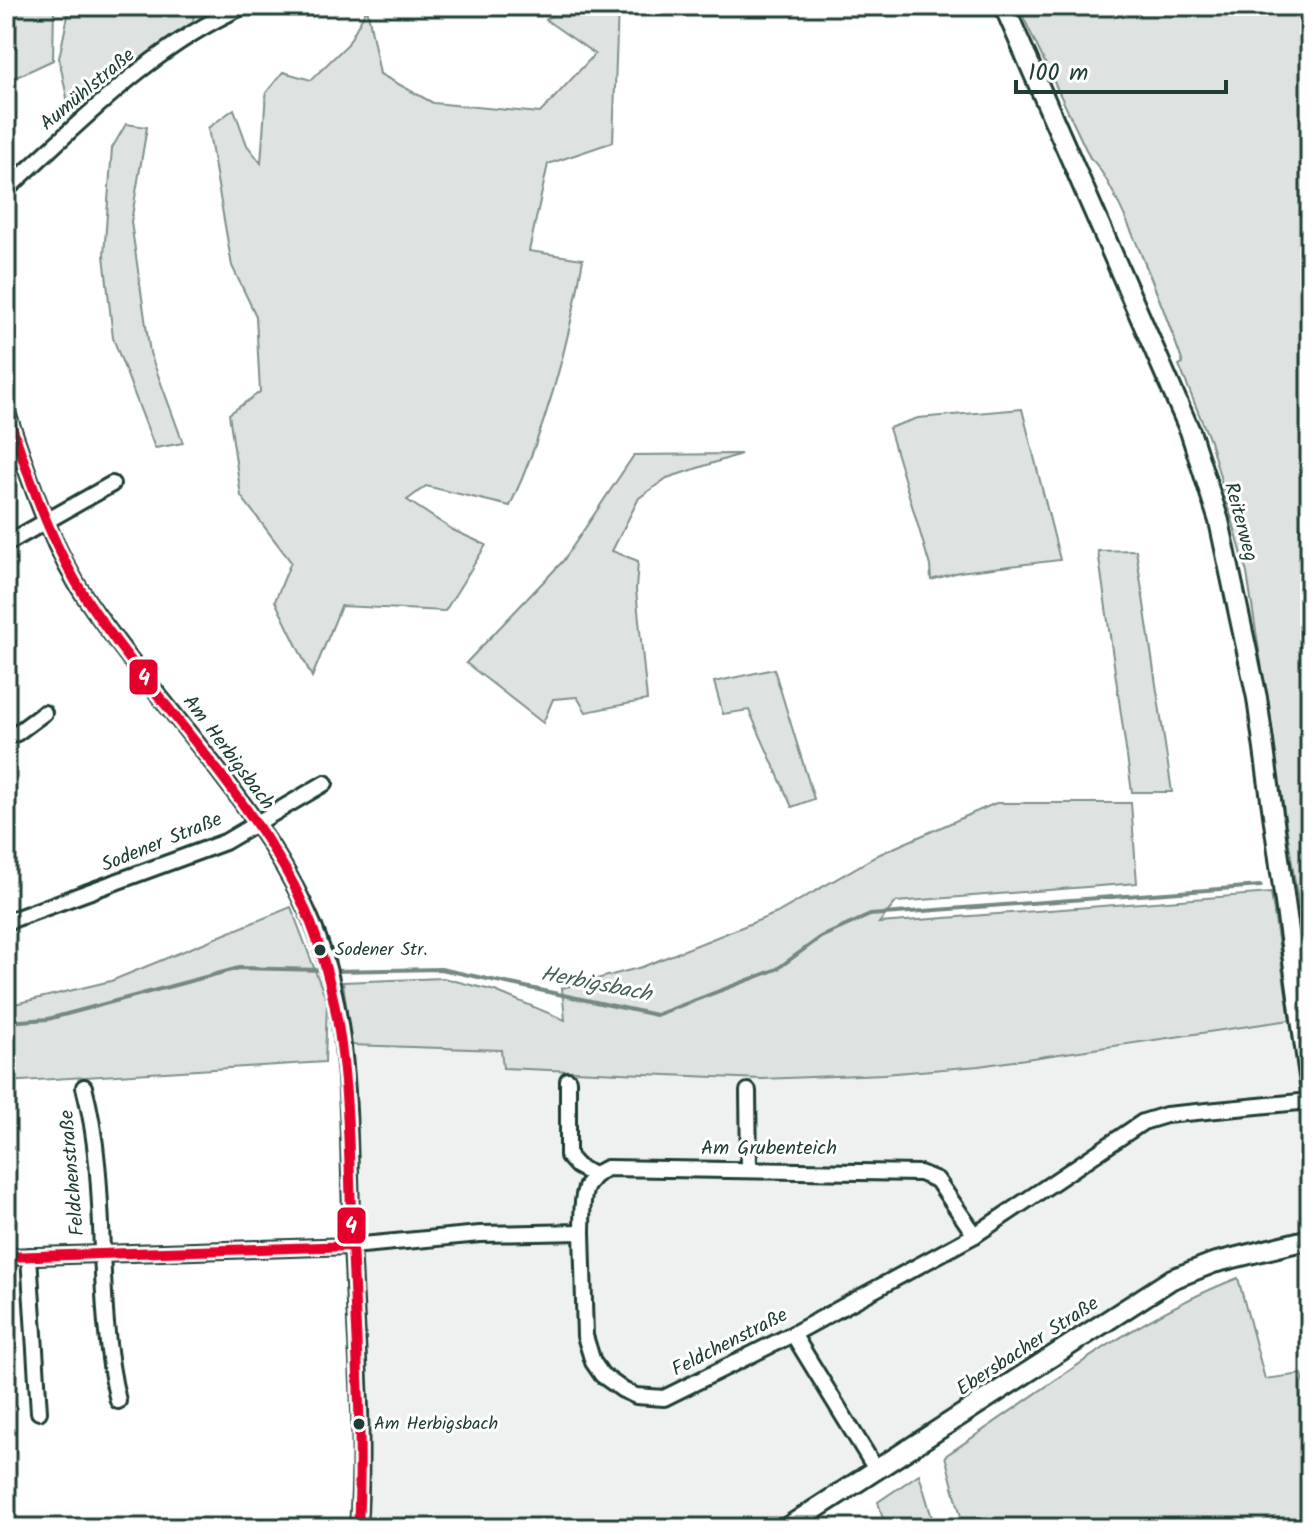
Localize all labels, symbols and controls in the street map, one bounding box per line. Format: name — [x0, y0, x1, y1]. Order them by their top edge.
street label: Aumühlstraße — [33, 41, 143, 139]
scale bar — [1016, 44, 1226, 94]
text: 100 m — [1028, 54, 1088, 93]
street label: Reiterweg — [1214, 479, 1266, 565]
line badge: 4 — [128, 658, 159, 696]
text: 4 — [138, 662, 150, 697]
street label: Am Herbigsbach — [174, 688, 282, 818]
street label: Sodener Straße — [97, 804, 227, 882]
place label: Sodener Str. — [335, 936, 427, 965]
marker: Sodener Str. — [312, 942, 328, 958]
water label: Herbigsbach — [538, 957, 656, 1013]
street label: Feldchenstraße — [52, 1109, 94, 1237]
street label: Am Grubenteich — [701, 1133, 837, 1165]
line badge: 4 — [336, 1206, 367, 1245]
text: 4 — [345, 1210, 357, 1245]
street label: Ebersbacher Straße — [950, 1289, 1106, 1405]
street label: Feldchenstraße — [666, 1300, 794, 1386]
place label: Am Herbigsbach — [374, 1410, 498, 1439]
marker: Am Herbigsbach — [351, 1416, 367, 1432]

